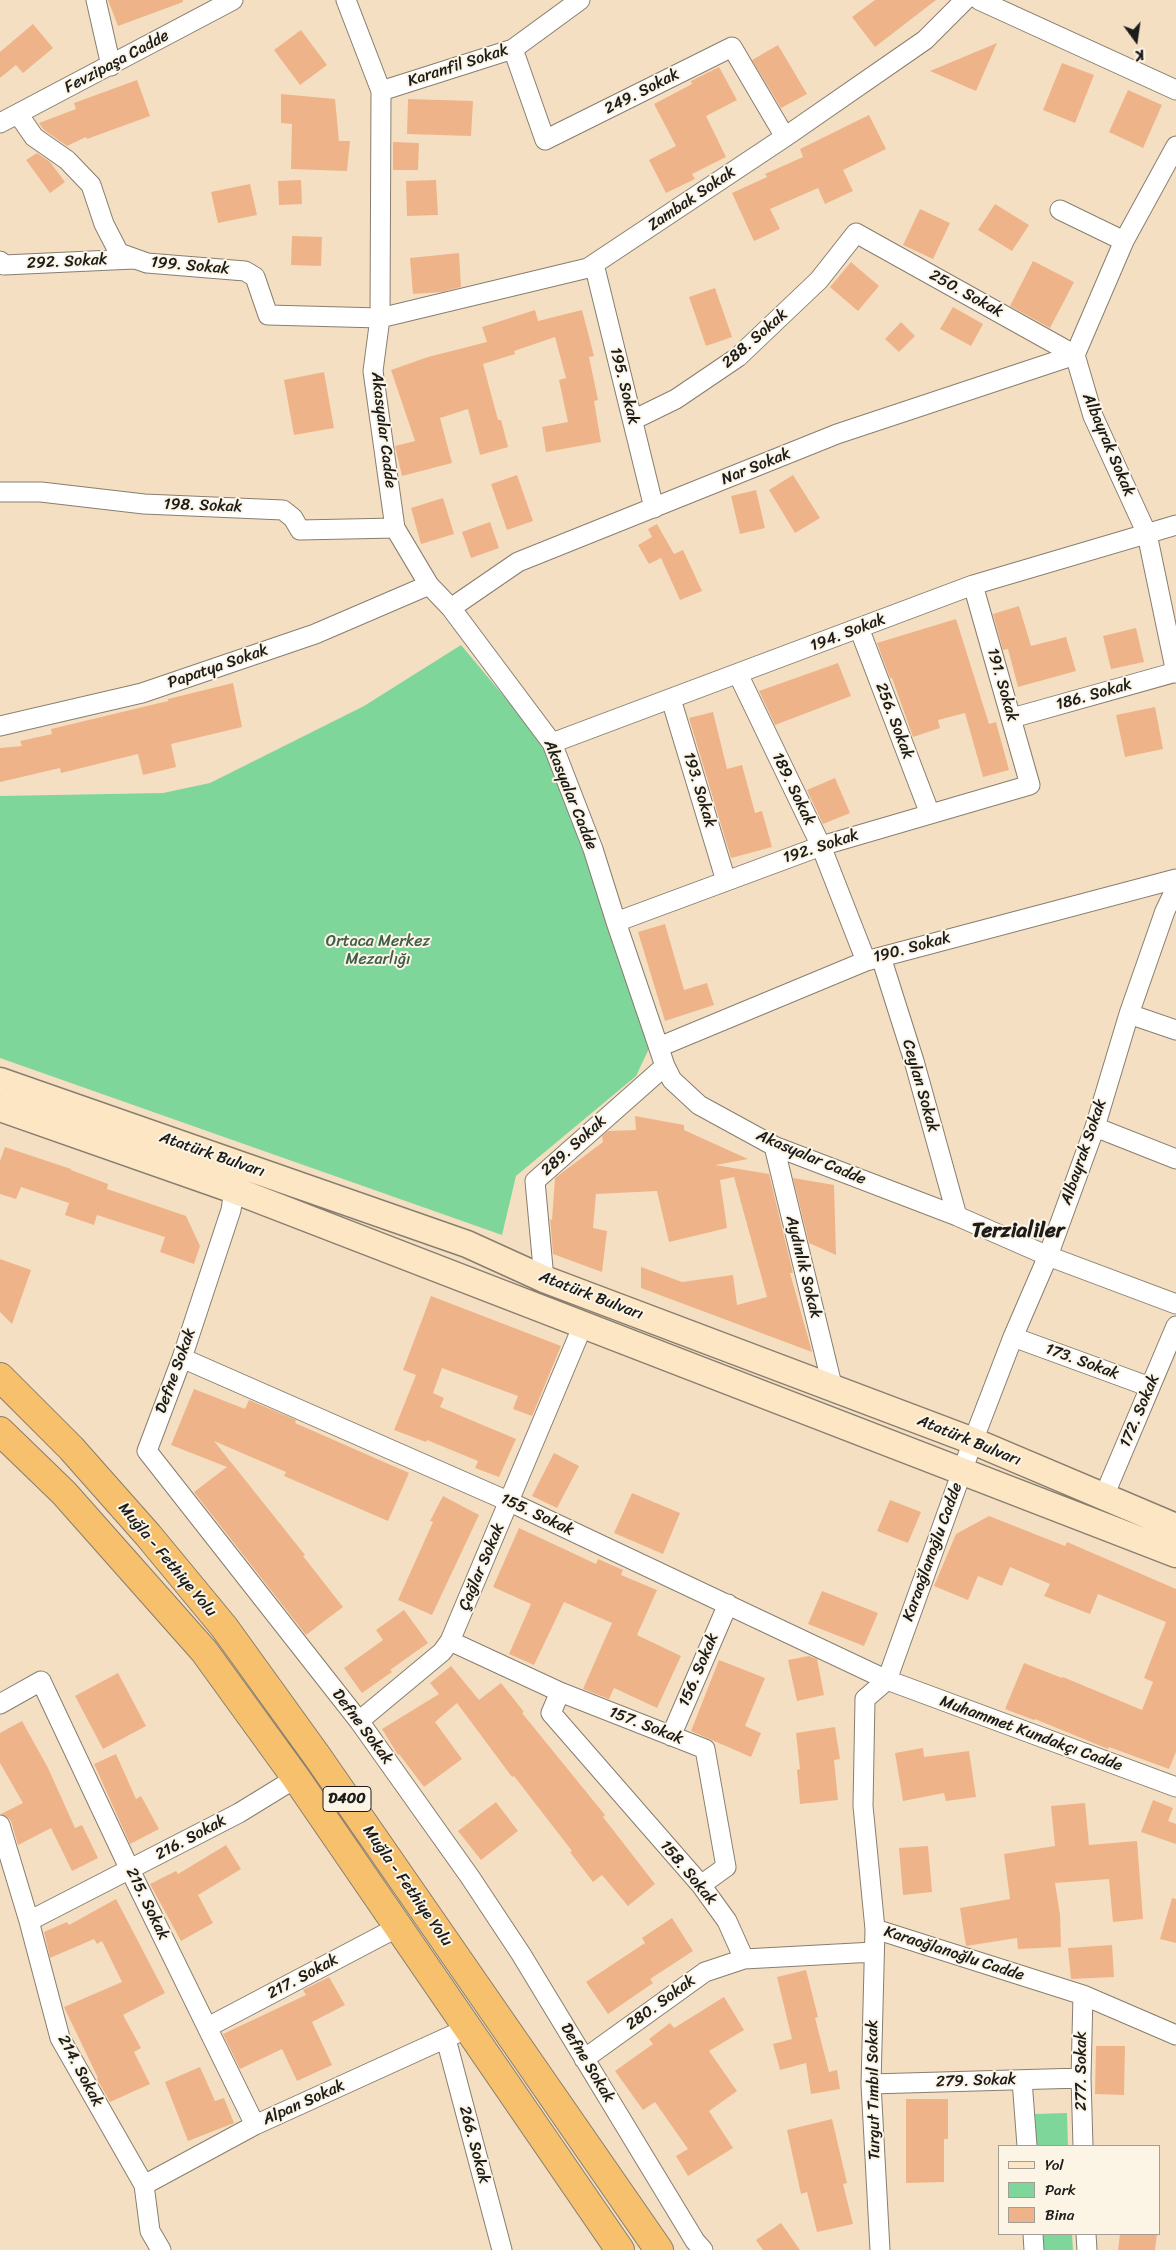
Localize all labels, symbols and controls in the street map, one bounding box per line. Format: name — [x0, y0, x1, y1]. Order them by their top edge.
north arrow — [1111, 15, 1161, 65]
street label: Fevzipaşa Cadde — [61, 26, 173, 98]
street label: Karanfil Sokak — [405, 41, 511, 91]
text: K — [1133, 42, 1147, 68]
street label: 249. Sokak — [601, 65, 683, 119]
street label: Zambak Sokak — [645, 163, 739, 235]
street label: 292. Sokak — [26, 250, 108, 274]
street label: 199. Sokak — [150, 253, 230, 279]
street label: 250. Sokak — [926, 266, 1006, 322]
street label: 288. Sokak — [718, 305, 792, 373]
street label: 195. Sokak — [605, 346, 643, 426]
street label: Akasyalar Cadde — [366, 371, 400, 489]
street label: Albayrak Sokak — [1078, 390, 1138, 500]
street label: Nar Sokak — [719, 444, 793, 490]
street label: 198. Sokak — [163, 495, 243, 517]
street label: 194. Sokak — [808, 610, 888, 656]
street label: Papatya Sokak — [165, 641, 271, 693]
street label: 191. Sokak — [982, 646, 1022, 724]
street label: 186. Sokak — [1054, 675, 1134, 715]
street label: 256. Sokak — [871, 680, 917, 762]
street label: Akasyalar Cadde — [539, 737, 601, 853]
street label: 193. Sokak — [678, 750, 720, 830]
street label: 189. Sokak — [767, 750, 819, 828]
street label: 192. Sokak — [781, 826, 861, 868]
street label: 190. Sokak — [871, 929, 953, 967]
park label: Ortaca Merkez Mezarlığı — [326, 932, 430, 970]
street label: Ceylan Sokak — [898, 1038, 942, 1134]
street label: Albayrak Sokak — [1057, 1097, 1111, 1207]
street label: 289. Sokak — [538, 1112, 610, 1180]
street label: Akasyalar Cadde — [753, 1126, 869, 1190]
street label: Atatürk Bulvarı — [157, 1128, 267, 1182]
street label: Aydınlık Sokak — [781, 1214, 825, 1320]
district label: Terzialiler — [972, 1219, 1064, 1245]
street label: Atatürk Bulvarı — [536, 1267, 646, 1325]
street label: Defne Sokak — [152, 1326, 200, 1416]
street label: 173. Sokak — [1043, 1340, 1121, 1384]
street label: 172. Sokak — [1116, 1372, 1164, 1450]
street label: Atatürk Bulvarı — [914, 1411, 1024, 1471]
street label: Karaoğlanoğlu Cadde — [899, 1480, 967, 1624]
street label: 155. Sokak — [497, 1490, 577, 1540]
street label: Muğla - Fethiye Yolu — [114, 1499, 220, 1621]
street label: Çağlar Sokak — [455, 1521, 509, 1613]
street label: 156. Sokak — [675, 1630, 723, 1710]
street label: Defne Sokak — [328, 1686, 396, 1768]
street label: Muhammet Kundakçı Cadde — [937, 1692, 1125, 1776]
street label: 157. Sokak — [606, 1703, 686, 1749]
road number: D400 — [323, 1786, 371, 1812]
street label: 216. Sokak — [152, 1811, 230, 1865]
street label: Muğla - Fethiye Yolu — [358, 1822, 456, 1950]
street label: 158. Sokak — [655, 1837, 721, 1909]
street label: 215. Sokak — [121, 1865, 173, 1943]
street label: Karaoğlanoğlu Cadde — [881, 1922, 1027, 1986]
street label: 217. Sokak — [264, 1950, 342, 2004]
street label: 280. Sokak — [623, 1971, 699, 2035]
street label: Defne Sokak — [556, 2020, 618, 2106]
street label: Turgut Tımbıl Sokak — [863, 2020, 885, 2160]
street label: 277. Sokak — [1072, 2031, 1092, 2111]
street label: 214. Sokak — [53, 2032, 107, 2110]
street label: 279. Sokak — [935, 2070, 1017, 2092]
street label: Alpan Sokak — [260, 2076, 348, 2130]
street label: 266. Sokak — [454, 2104, 494, 2186]
legend — [998, 2145, 1161, 2235]
text: Yol — [1045, 2152, 1064, 2178]
text: Park — [1045, 2177, 1076, 2203]
text: Bina — [1045, 2202, 1074, 2228]

